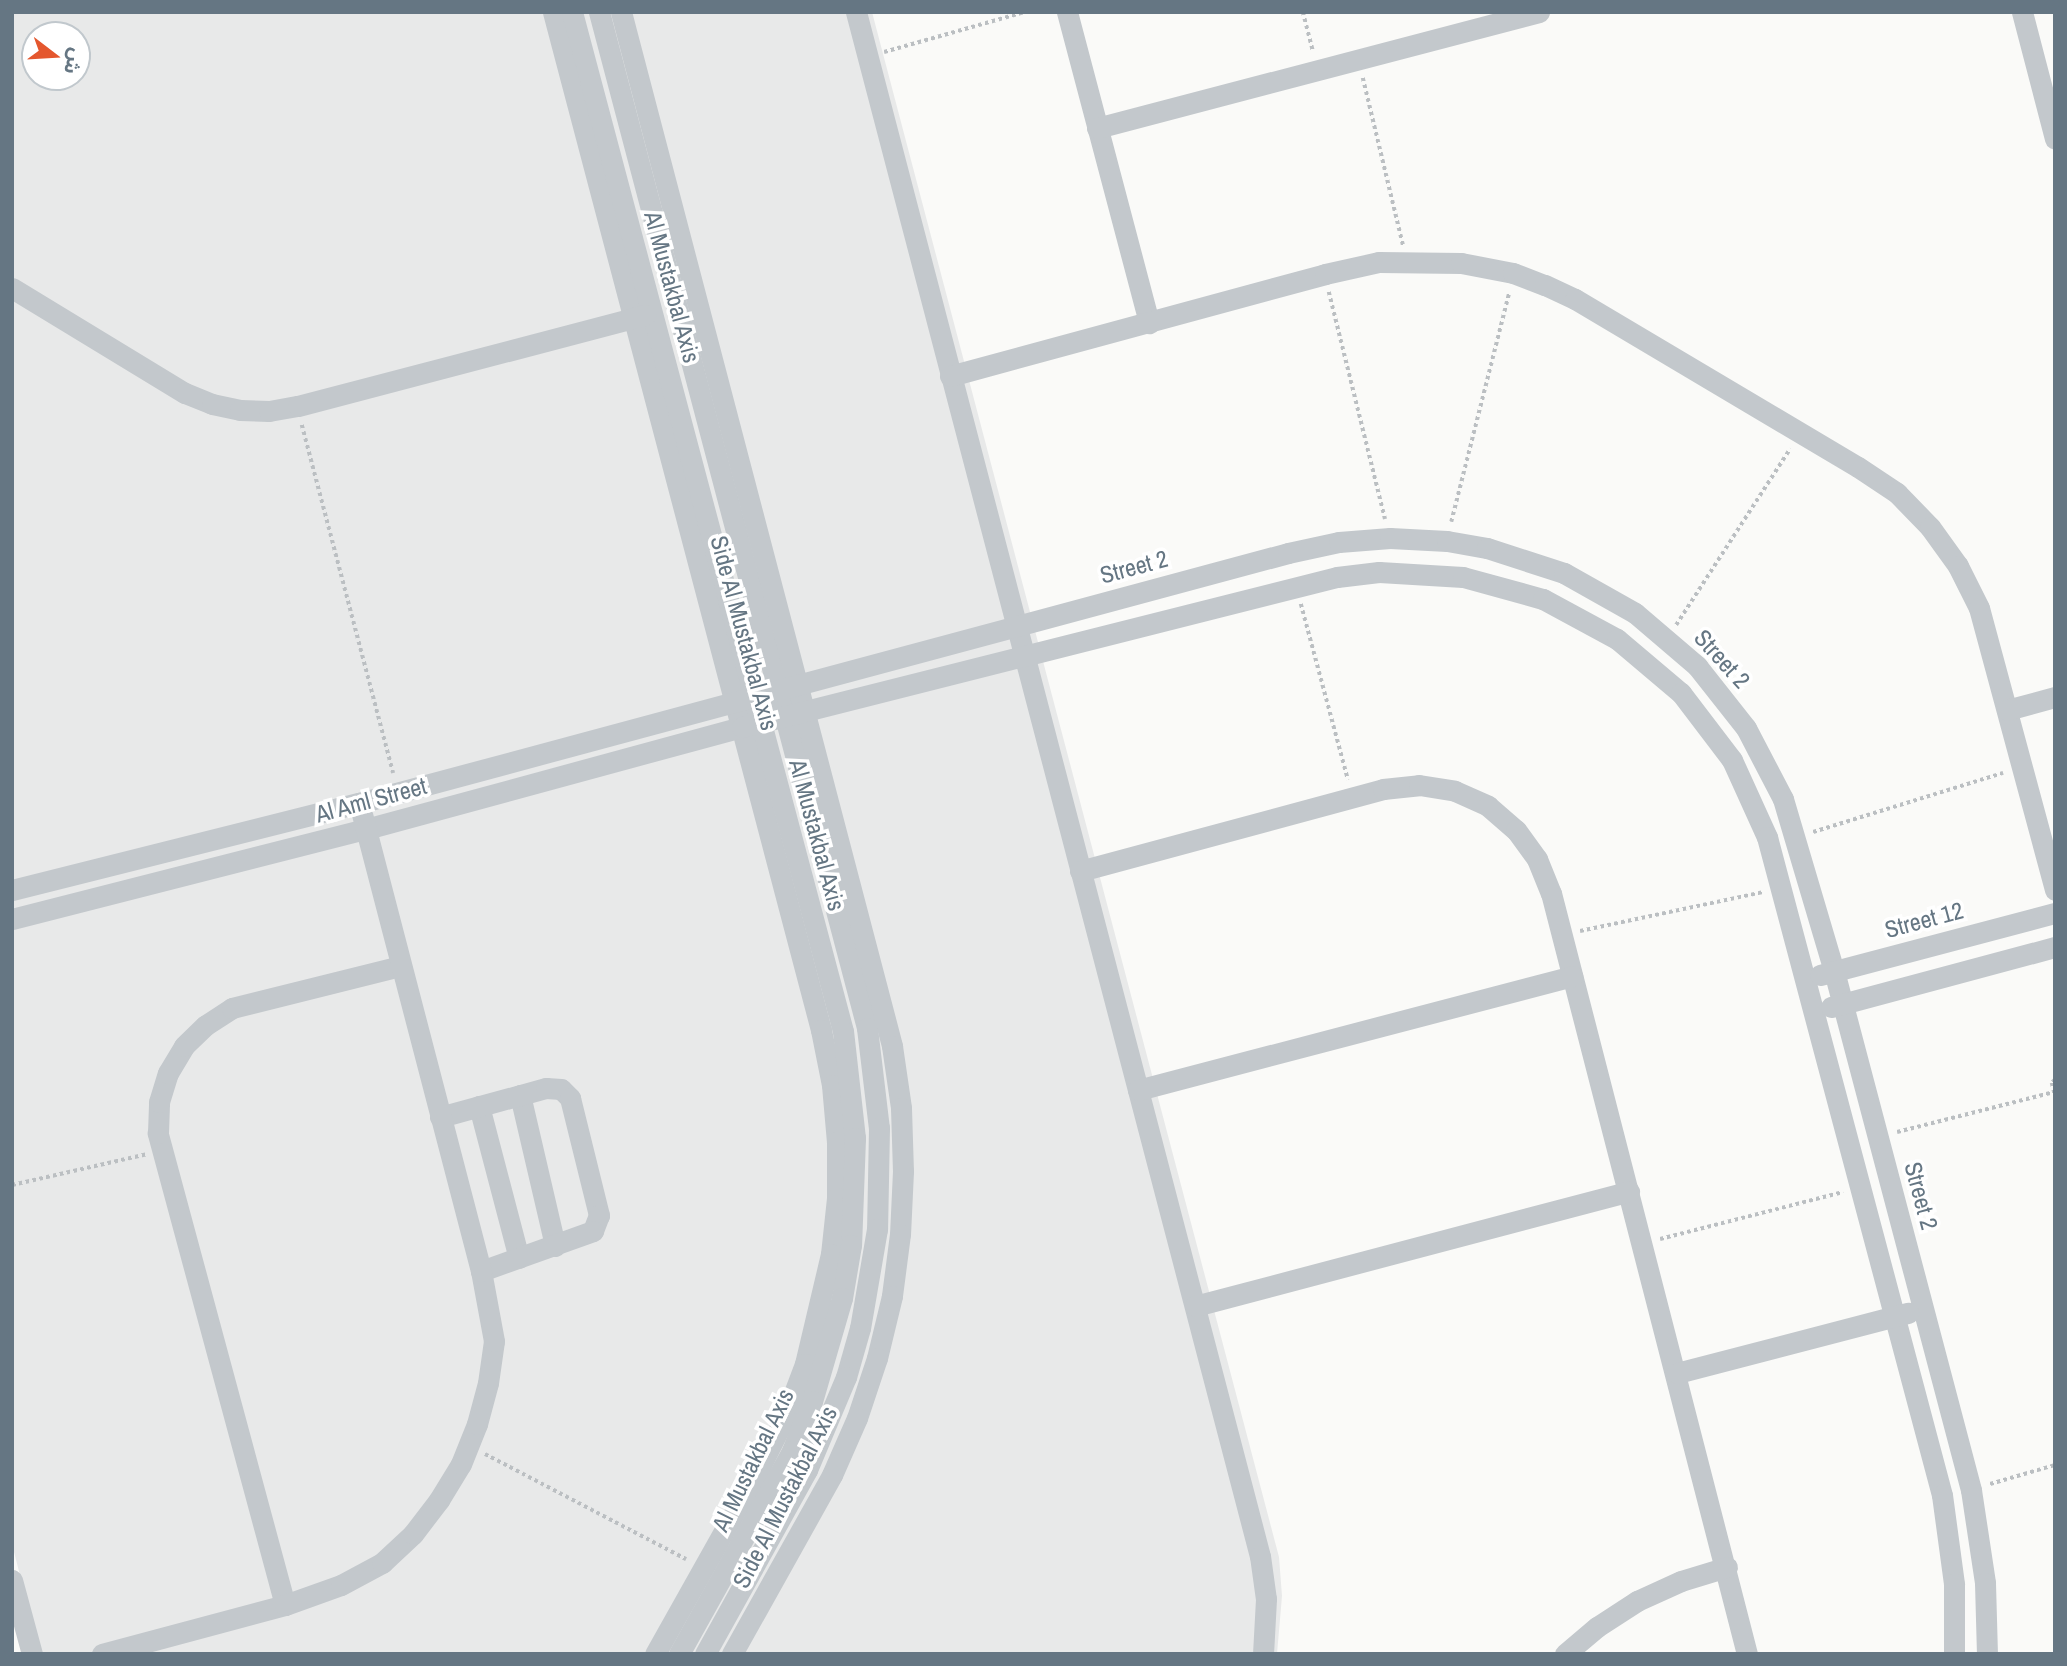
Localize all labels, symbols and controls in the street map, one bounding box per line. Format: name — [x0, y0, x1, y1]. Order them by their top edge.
north arrow — [21, 21, 91, 91]
text: ش — [58, 45, 90, 78]
street label: Al Mustakbal Axis — [638, 208, 706, 366]
street label: Side Al Mustakbal Axis — [704, 532, 784, 734]
street label: Street 2 — [1097, 544, 1171, 590]
street label: Street 2 — [1688, 624, 1756, 694]
street label: Al Mustakbal Axis — [783, 756, 851, 914]
street label: Al Aml Street — [312, 771, 430, 829]
street label: Street 12 — [1882, 896, 1966, 944]
street label: Street 2 — [1898, 1159, 1944, 1233]
street label: Al Mustakbal Axis — [706, 1383, 800, 1537]
street label: Side Al Mustakbal Axis — [726, 1400, 844, 1594]

